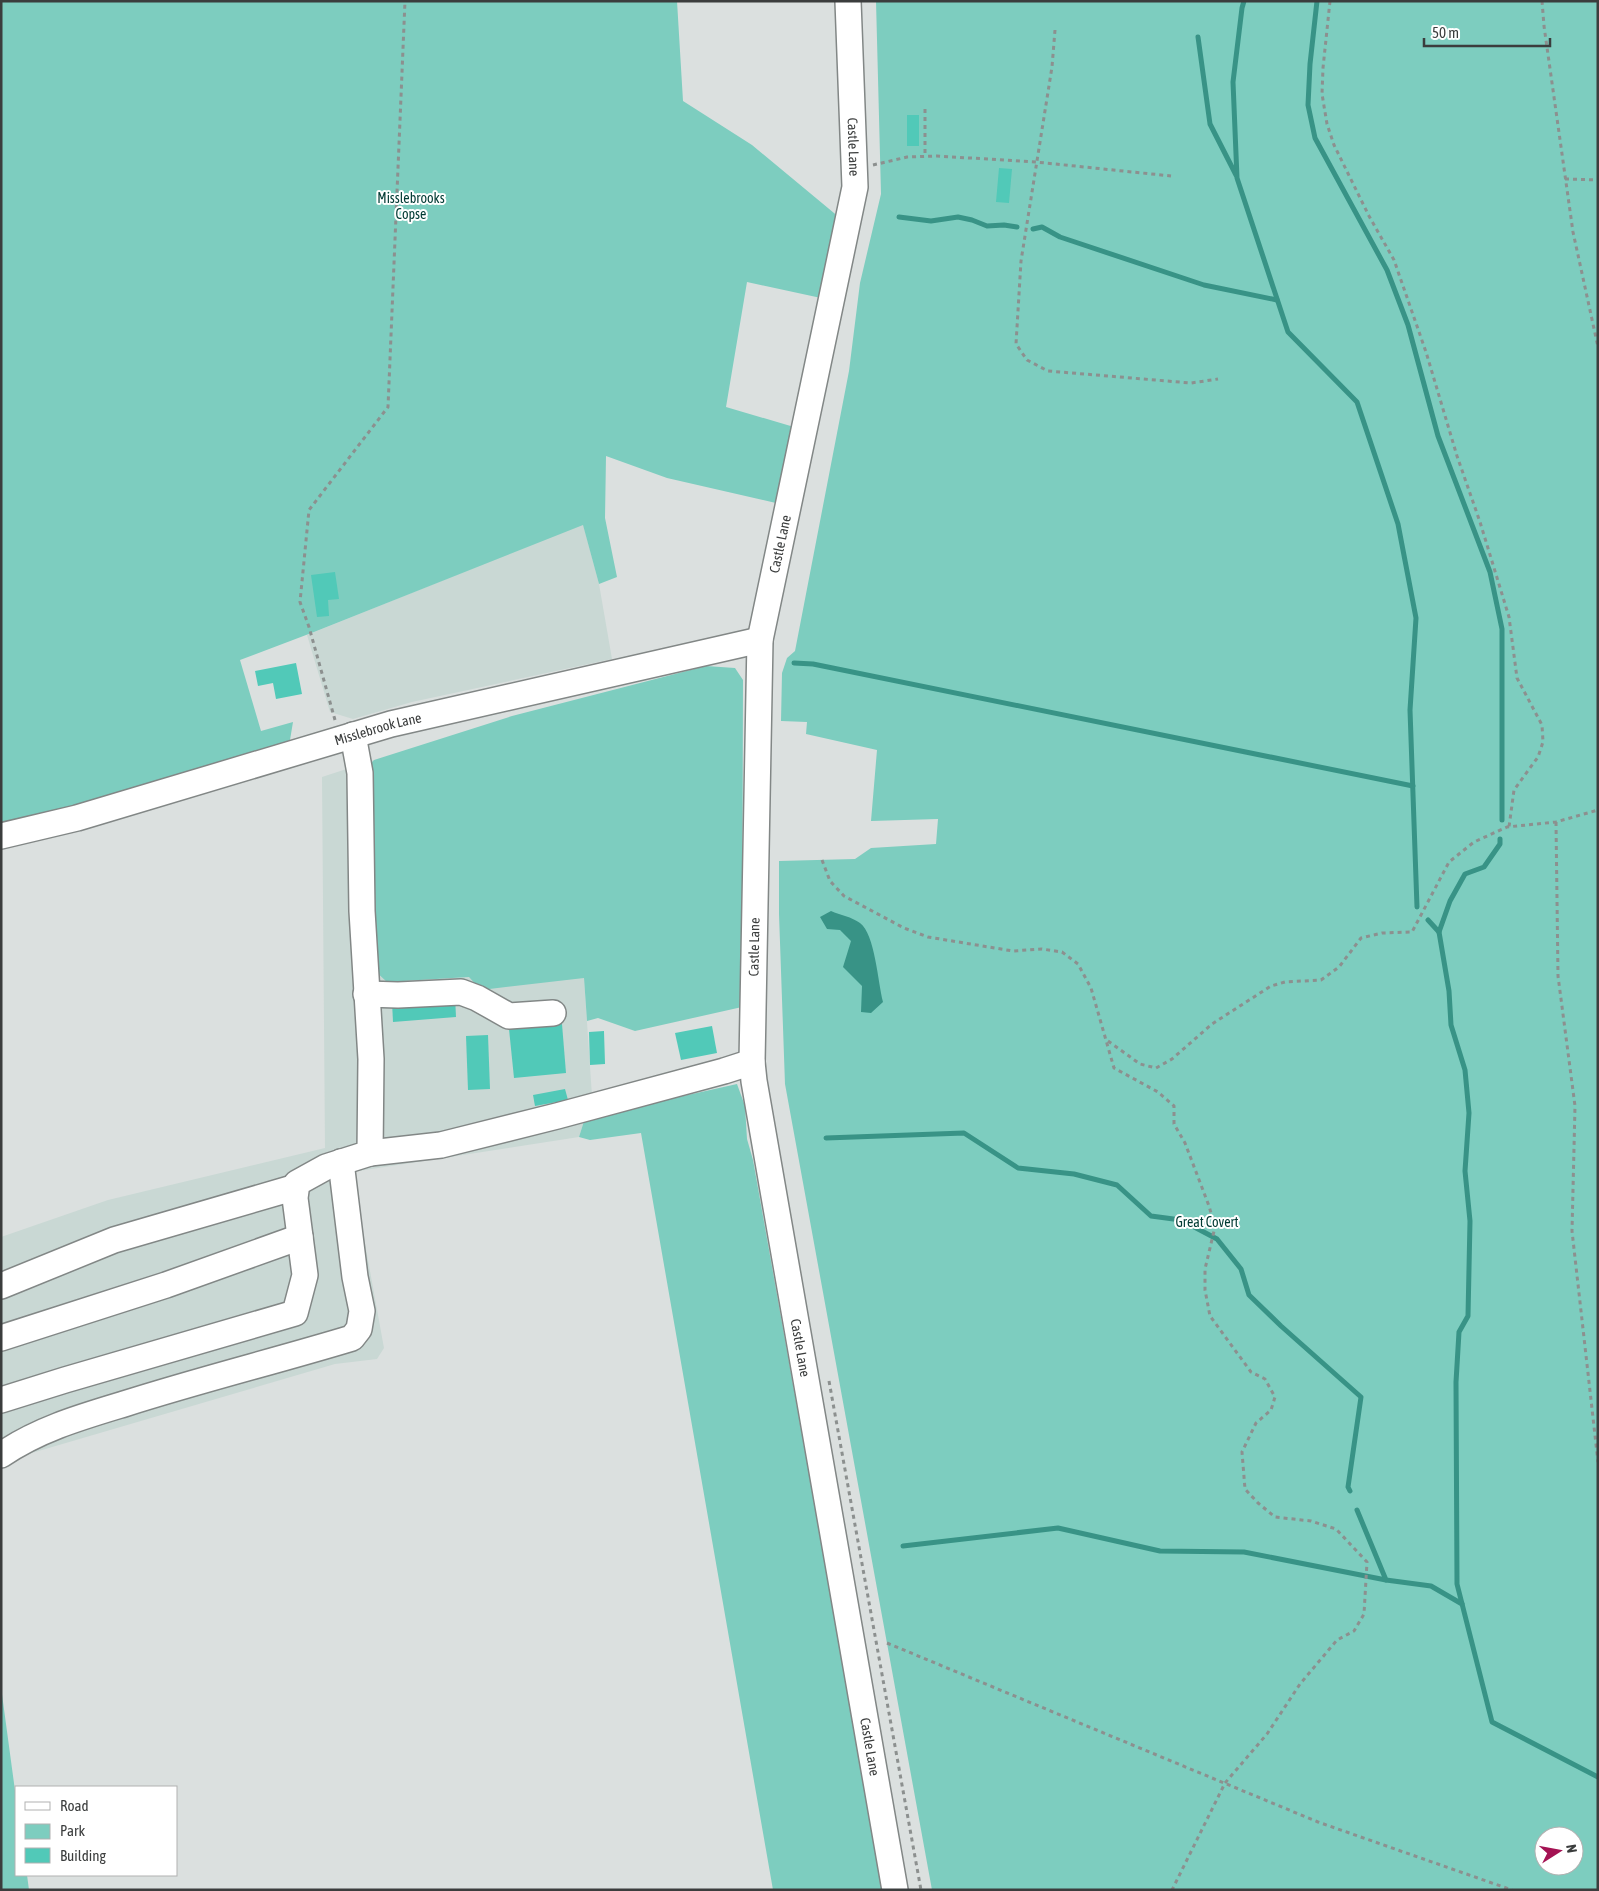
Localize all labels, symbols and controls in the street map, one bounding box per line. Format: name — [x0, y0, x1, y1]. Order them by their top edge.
scale bar — [1424, 15, 1550, 47]
text: 50 m — [1432, 24, 1459, 41]
street label: Castle Lane — [844, 117, 863, 177]
park label: Misslebrooks Copse — [377, 190, 445, 222]
street label: Castle Lane — [766, 514, 794, 574]
street label: Misslebrook Lane — [332, 709, 423, 748]
street label: Castle Lane — [745, 918, 763, 976]
park label: Great Covert — [1175, 1214, 1239, 1230]
street label: Castle Lane — [788, 1317, 813, 1378]
street label: Castle Lane — [857, 1716, 883, 1777]
legend — [15, 1786, 178, 1876]
text: Road — [60, 1797, 89, 1814]
text: Park — [60, 1822, 85, 1839]
north arrow — [1534, 1826, 1584, 1876]
text: N — [1563, 1843, 1580, 1854]
text: Building — [60, 1847, 106, 1864]

